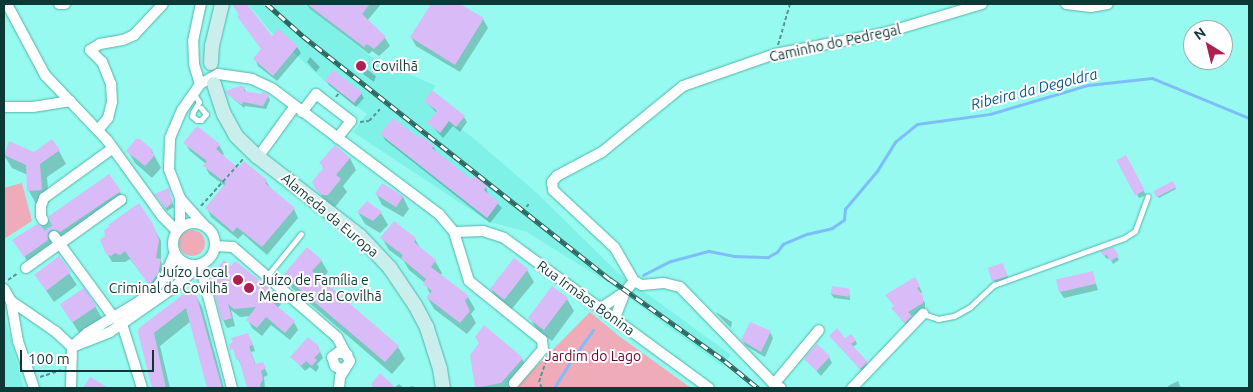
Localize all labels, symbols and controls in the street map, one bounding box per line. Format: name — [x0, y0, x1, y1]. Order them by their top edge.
north arrow — [1183, 20, 1233, 70]
street label: Caminho do Pedregal — [768, 21, 902, 65]
text: N — [1191, 24, 1209, 43]
place label: Covilhã — [372, 58, 418, 74]
marker: Covilhã — [354, 59, 368, 73]
water label: Ribeira da Degoldra — [969, 65, 1099, 113]
street label: Alameda da Europa — [278, 169, 382, 261]
street label: Rua Irmãos Bonina — [534, 257, 638, 339]
place label: Juízo Local Criminal da Covilhã — [109, 264, 228, 296]
place label: Juízo de Família e Menores da Covilhã — [259, 272, 382, 304]
marker: Juízo Local Criminal da Covilhã — [232, 274, 244, 286]
marker: Juízo de Família e Menores da Covilhã — [243, 282, 255, 294]
scale bar — [22, 340, 156, 372]
park label: Jardim do Lago — [545, 348, 641, 364]
text: 100 m — [28, 350, 70, 367]

